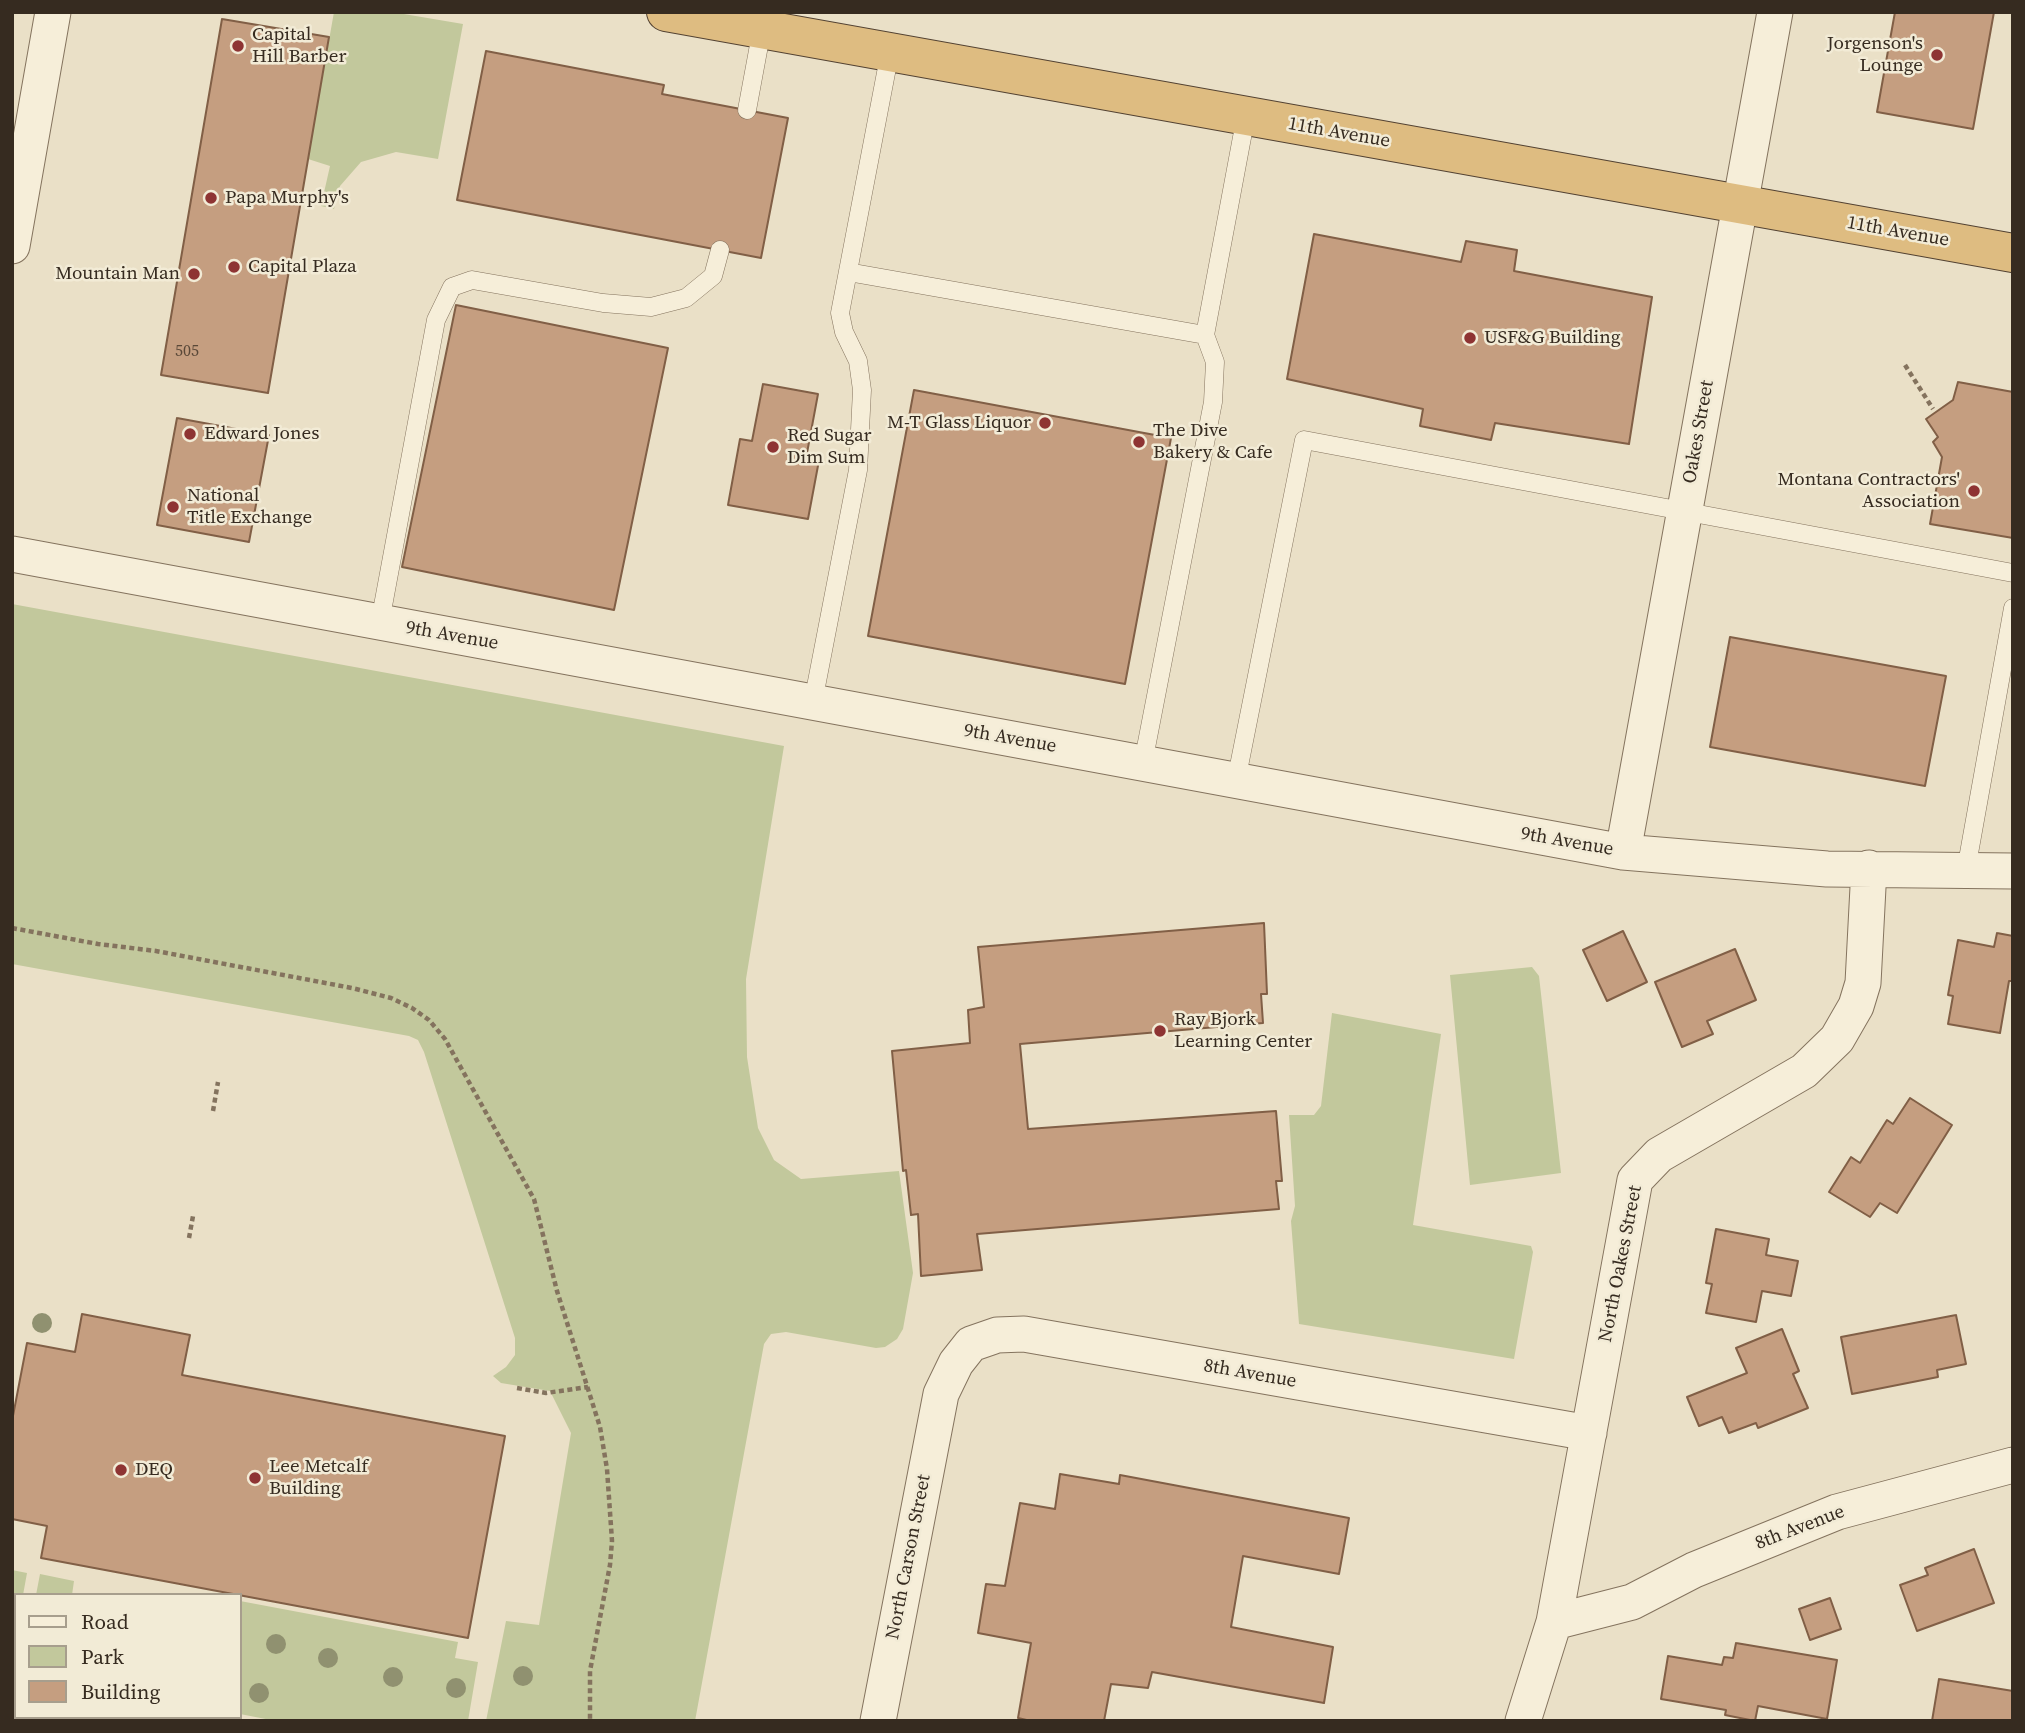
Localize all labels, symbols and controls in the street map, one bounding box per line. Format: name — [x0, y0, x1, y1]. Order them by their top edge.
place label: Capital Hill Barber — [252, 24, 346, 68]
place label: Jorgenson's Lounge — [1827, 33, 1923, 77]
marker: Capital Hill Barber — [230, 38, 246, 54]
marker: Jorgenson's Lounge — [1929, 47, 1945, 63]
street label: 11th Avenue — [1286, 113, 1392, 153]
place label: Papa Murphy's — [225, 187, 349, 209]
marker: Papa Murphy's — [203, 190, 219, 206]
street label: 11th Avenue — [1845, 212, 1951, 252]
place label: Capital Plaza — [248, 256, 357, 278]
marker: Capital Plaza — [226, 259, 242, 275]
place label: Mountain Man — [55, 263, 180, 285]
marker: Mountain Man — [186, 266, 202, 282]
place label: USF&G Building — [1484, 327, 1621, 349]
marker: USF&G Building — [1462, 330, 1478, 346]
house number: 505 — [175, 342, 199, 362]
street label: Oakes Street — [1679, 379, 1719, 485]
place label: M-T Glass Liquor — [887, 412, 1031, 434]
marker: M-T Glass Liquor — [1037, 415, 1053, 431]
place label: The Dive Bakery & Cafe — [1153, 420, 1273, 464]
place label: Edward Jones — [204, 423, 319, 445]
place label: Red Sugar Dim Sum — [787, 425, 872, 469]
marker: Edward Jones — [182, 426, 198, 442]
marker: The Dive Bakery & Cafe — [1131, 434, 1147, 450]
marker: Red Sugar Dim Sum — [765, 439, 781, 455]
place label: Montana Contractors' Association — [1777, 469, 1960, 513]
marker: Montana Contractors' Association — [1966, 483, 1982, 499]
place label: National Title Exchange — [187, 485, 312, 529]
marker: National Title Exchange — [165, 499, 181, 515]
street label: 9th Avenue — [404, 617, 500, 655]
street label: 9th Avenue — [962, 720, 1058, 758]
street label: 9th Avenue — [1519, 823, 1615, 861]
place label: Ray Bjork Learning Center — [1174, 1009, 1312, 1053]
marker: Ray Bjork Learning Center — [1152, 1023, 1168, 1039]
street label: North Oakes Street — [1595, 1184, 1647, 1344]
street label: 8th Avenue — [1202, 1355, 1298, 1393]
place label: Lee Metcalf Building — [269, 1456, 368, 1500]
place label: DEQ — [135, 1459, 173, 1481]
marker: DEQ — [113, 1462, 129, 1478]
marker: Lee Metcalf Building — [247, 1470, 263, 1486]
street label: North Carson Street — [882, 1472, 936, 1642]
street label: 8th Avenue — [1752, 1501, 1848, 1555]
legend — [14, 1593, 242, 1719]
text: Road — [81, 1607, 129, 1636]
text: Park — [81, 1642, 124, 1671]
text: Building — [81, 1677, 160, 1706]

